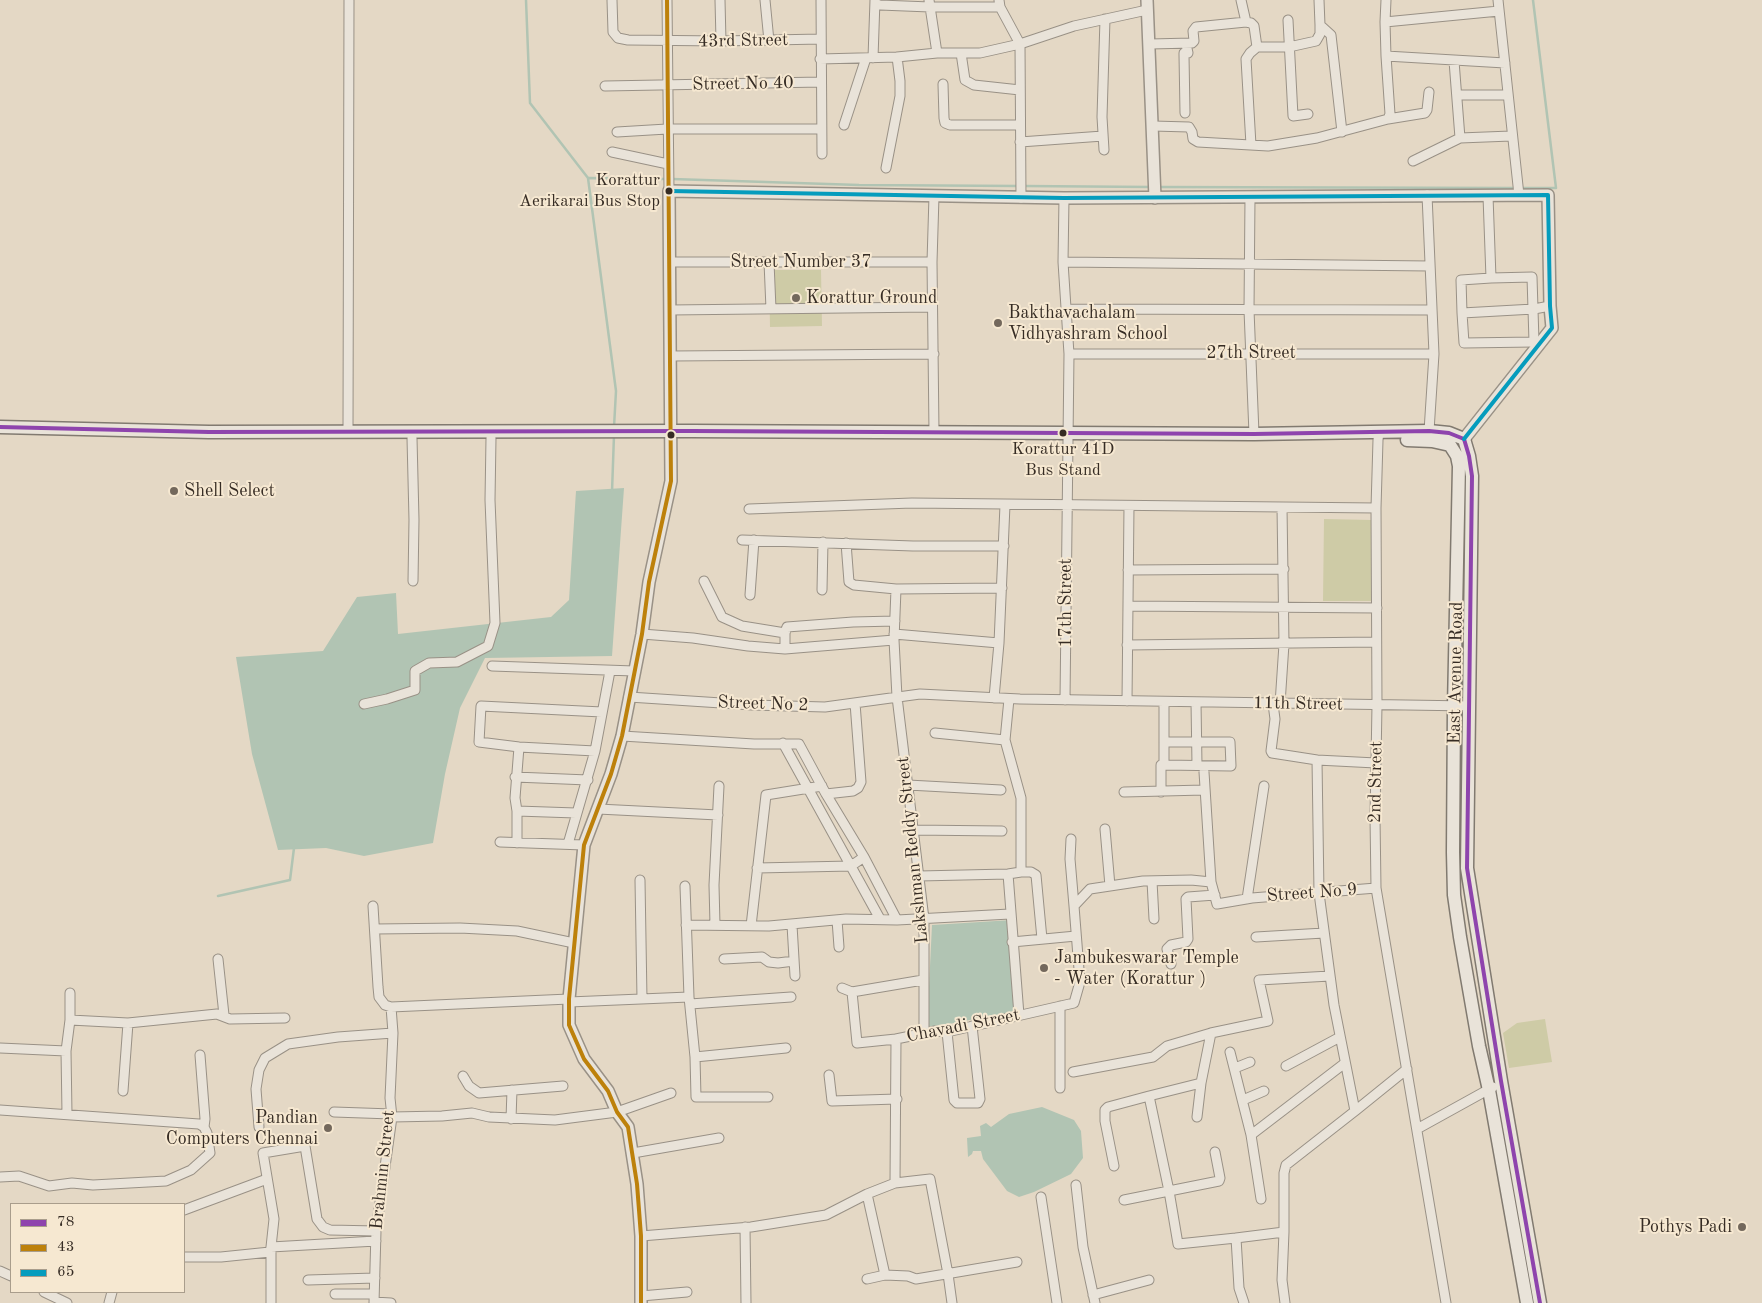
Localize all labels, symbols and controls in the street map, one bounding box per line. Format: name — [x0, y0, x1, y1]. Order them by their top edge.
street label: 43rd Street — [698, 29, 788, 53]
street label: Street No 40 — [692, 72, 794, 96]
place label: Korattur Aerikarai Bus Stop — [519, 171, 660, 211]
marker: Korattur Aerikarai Bus Stop — [664, 186, 674, 196]
street label: Street Number 37 — [730, 251, 872, 273]
place label: Korattur Ground — [806, 287, 937, 309]
marker: Korattur Ground — [790, 292, 802, 304]
place label: Bakthavachalam Vidhyashram School — [1008, 302, 1168, 344]
marker: Bakthavachalam Vidhyashram School — [992, 317, 1004, 329]
street label: 27th Street — [1206, 342, 1296, 364]
marker: Korattur 41D Bus Stand — [1058, 428, 1068, 438]
unlabelled marker — [666, 430, 676, 440]
place label: Korattur 41D Bus Stand — [1012, 440, 1114, 480]
place label: Shell Select — [184, 480, 275, 502]
marker: Shell Select — [168, 485, 180, 497]
street label: 17th Street — [1055, 558, 1077, 648]
street label: East Avenue Road — [1444, 601, 1468, 745]
street label: Street No 2 — [717, 692, 809, 716]
street label: 11th Street — [1253, 692, 1343, 716]
street label: 2nd Street — [1364, 741, 1388, 823]
street label: Lakshman Reddy Street — [892, 755, 934, 945]
street label: Street No 9 — [1266, 879, 1358, 907]
place label: Jambukeswarar Temple - Water (Korattur ) — [1054, 947, 1239, 990]
marker: Jambukeswarar Temple - Water (Korattur ) — [1038, 962, 1050, 974]
street label: Chavadi Street — [904, 1004, 1022, 1048]
place label: Pandian Computers Chennai — [166, 1107, 318, 1150]
street label: Brahmin Street — [366, 1109, 400, 1231]
marker: Pandian Computers Chennai — [322, 1122, 334, 1134]
legend — [10, 1203, 185, 1293]
text: 78 — [57, 1215, 74, 1230]
place label: Pothys Padi — [1639, 1216, 1732, 1238]
marker: Pothys Padi — [1736, 1221, 1748, 1233]
text: 43 — [57, 1240, 74, 1255]
text: 65 — [57, 1265, 74, 1280]

